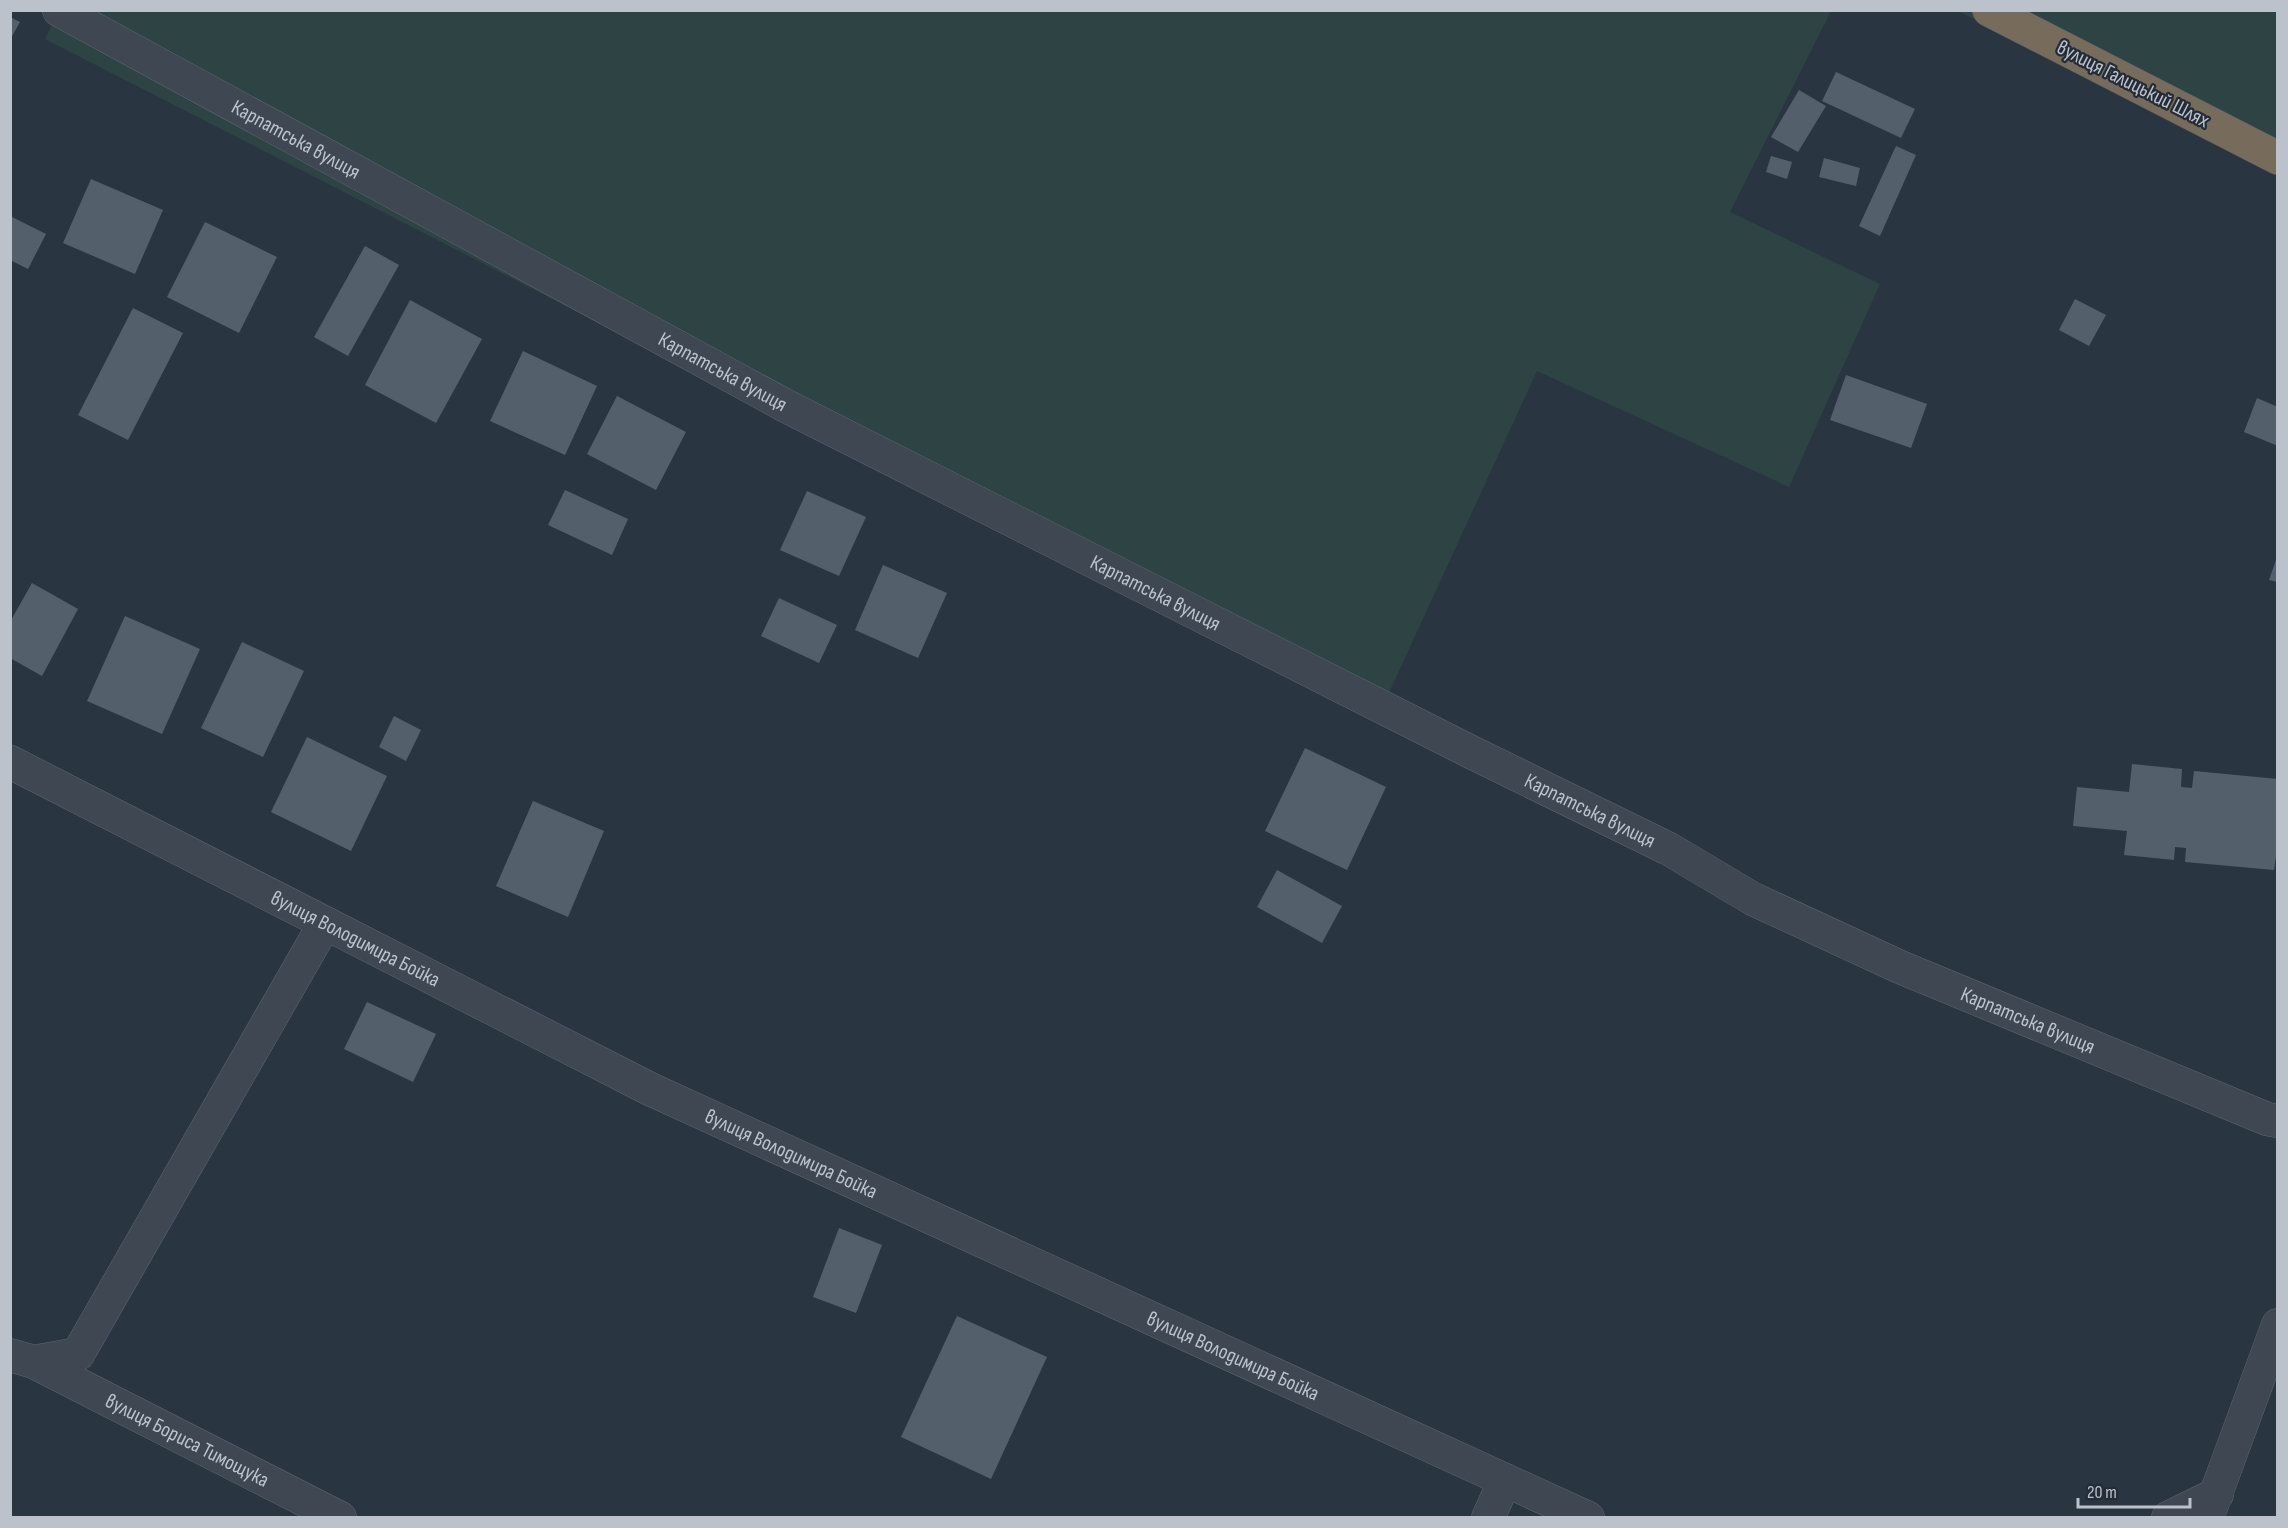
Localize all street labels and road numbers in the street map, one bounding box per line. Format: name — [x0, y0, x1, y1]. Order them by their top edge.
street label: вулиця Галицький Шлях — [2053, 35, 2213, 133]
street label: Карпатська вулиця — [227, 94, 365, 184]
street label: Карпатська вулиця — [654, 327, 792, 417]
street label: Карпатська вулиця — [1086, 549, 1225, 636]
street label: Карпатська вулиця — [1521, 768, 1660, 853]
street label: вулиця Володимира Бойка — [267, 885, 444, 992]
street label: Карпатська вулиця — [1957, 981, 2099, 1059]
street label: вулиця Володимира Бойка — [701, 1103, 881, 1204]
street label: вулиця Володимира Бойка — [1143, 1306, 1323, 1406]
street label: вулиця Бориса Тимощука — [101, 1388, 273, 1492]

